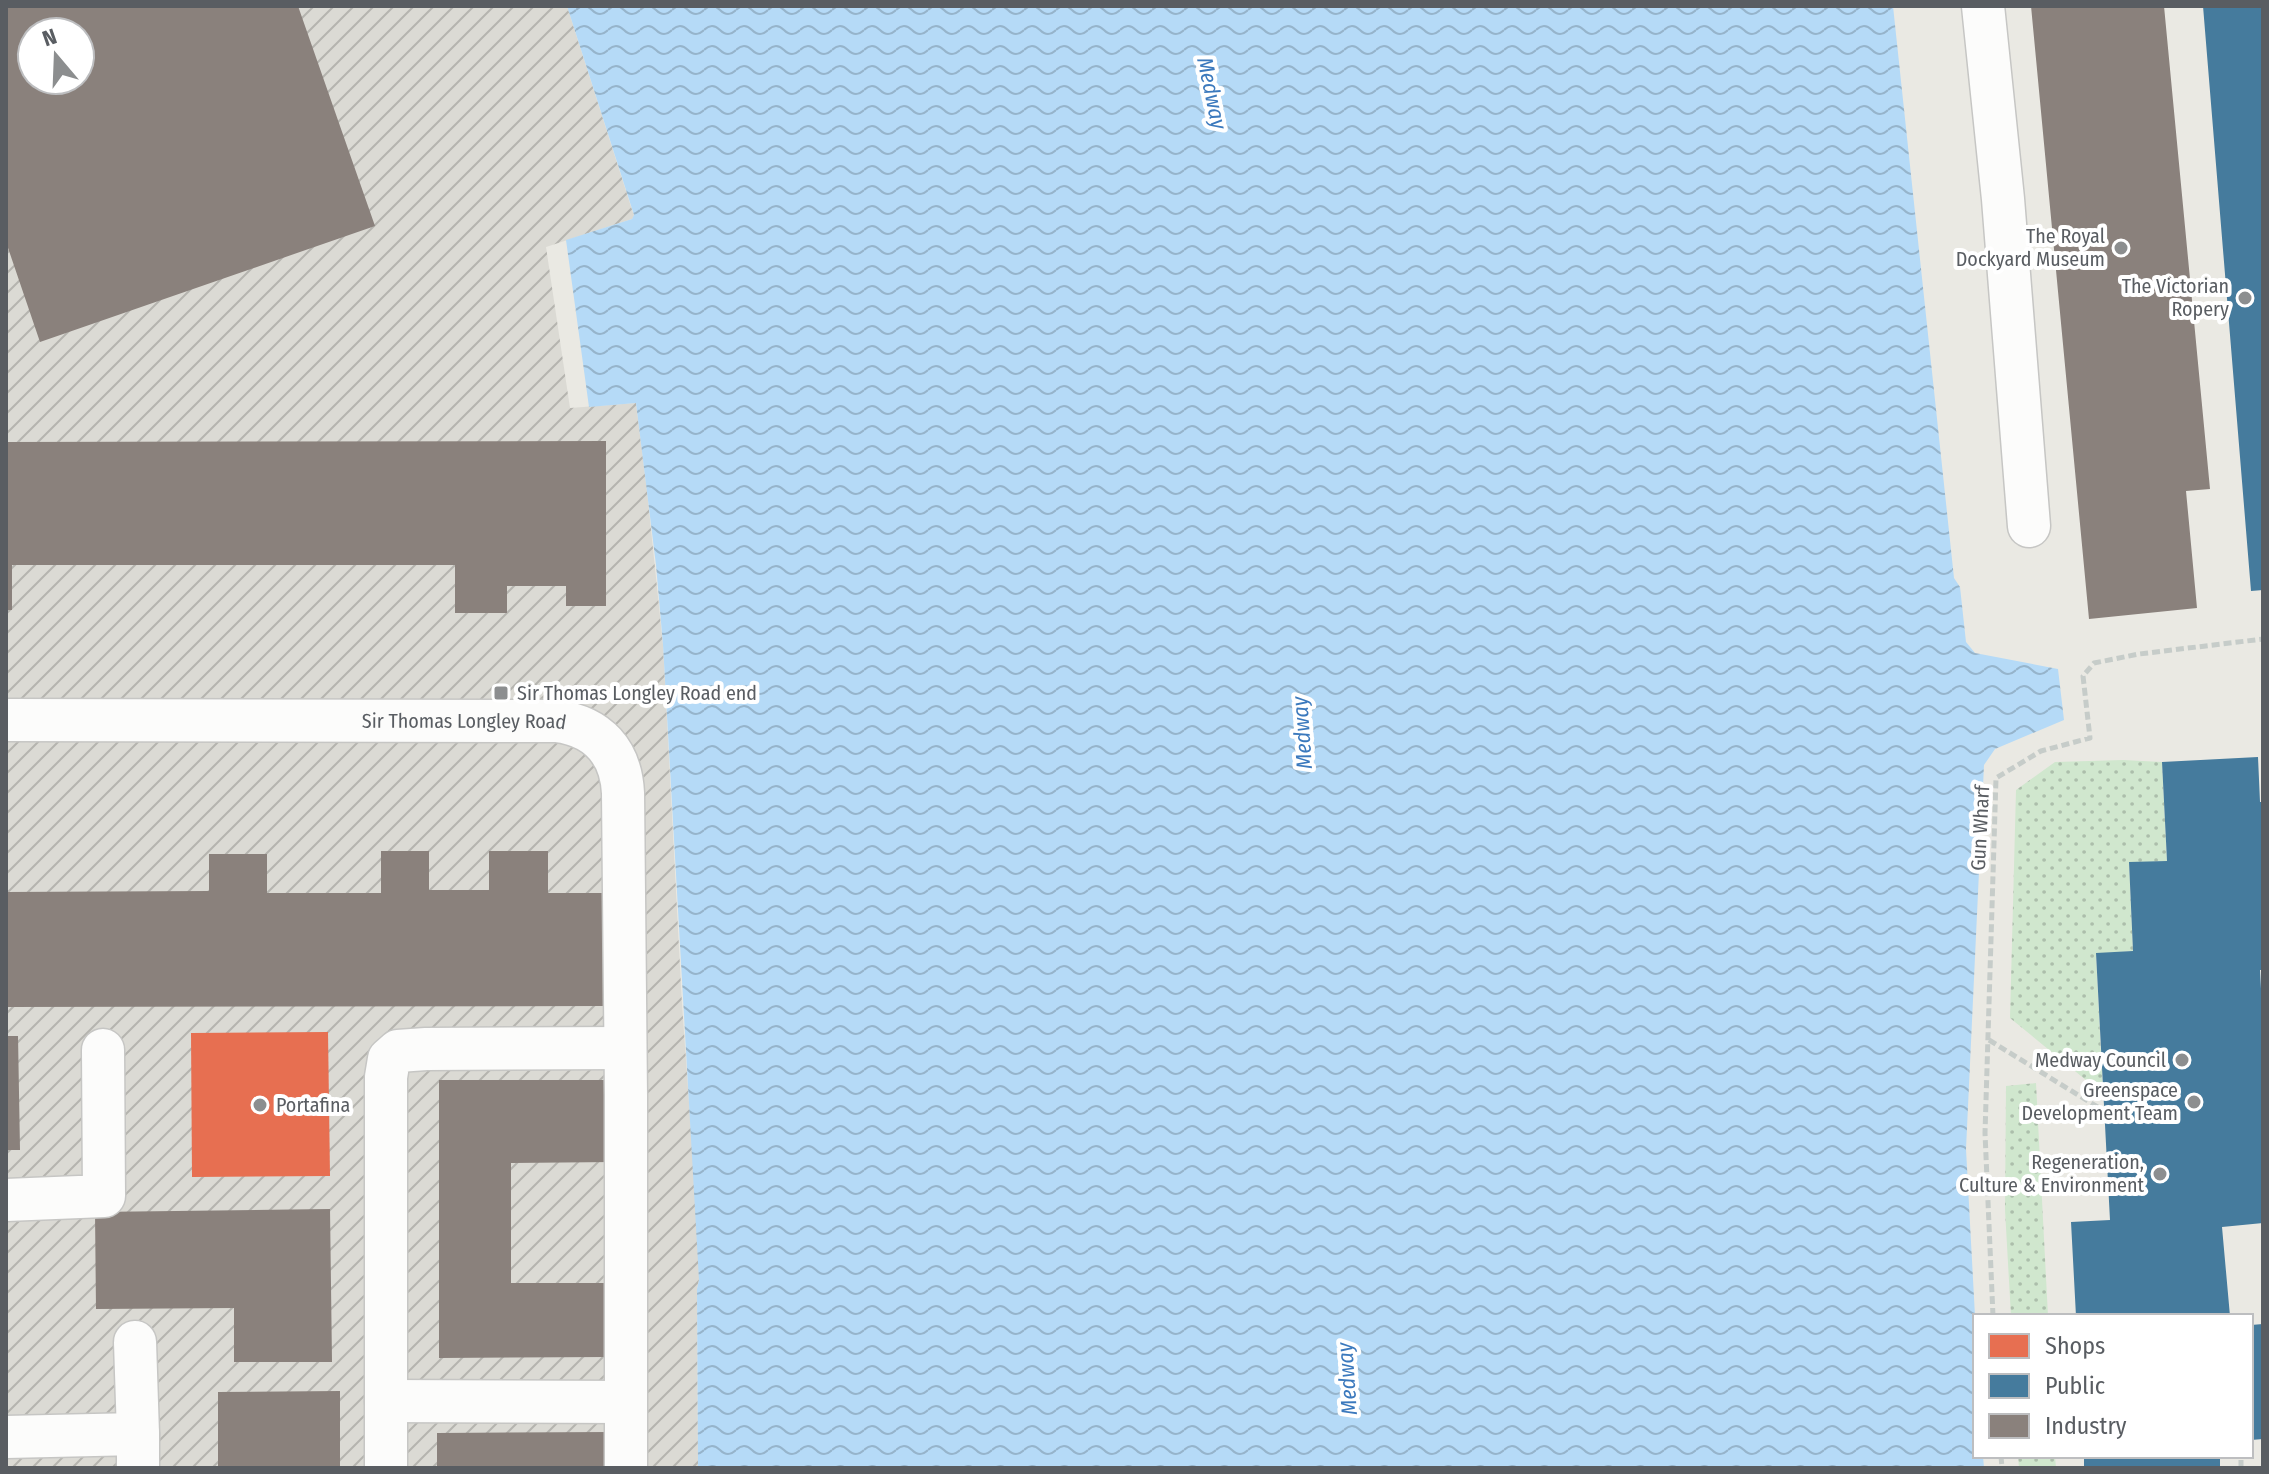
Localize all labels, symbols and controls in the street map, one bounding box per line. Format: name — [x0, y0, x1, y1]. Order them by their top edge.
north arrow — [16, 16, 96, 96]
text: N — [39, 23, 60, 52]
water label: Medway — [1191, 55, 1233, 133]
place label: The Royal Dockyard Museum — [1956, 224, 2105, 271]
marker: The Royal Dockyard Museum — [2112, 239, 2130, 257]
place label: The Victorian Ropery — [2122, 274, 2229, 321]
marker: The Victorian Ropery — [2236, 289, 2254, 307]
place label: Sir Thomas Longley Road end — [517, 681, 757, 705]
marker: Sir Thomas Longley Road end — [492, 684, 510, 702]
water label: Medway — [1286, 694, 1318, 770]
street label: Sir Thomas Longley Road — [362, 709, 568, 734]
street label: Gun Wharf — [1966, 783, 1994, 871]
place label: Medway Council — [2035, 1048, 2166, 1072]
marker: Medway Council — [2173, 1051, 2191, 1069]
place label: Greenspace Development Team — [2021, 1078, 2178, 1125]
place label: Portafina — [276, 1093, 350, 1117]
marker: Greenspace Development Team — [2185, 1093, 2203, 1111]
marker: Portafina — [251, 1096, 269, 1114]
place label: Regeneration, Culture & Environment — [1959, 1150, 2144, 1197]
marker: Regeneration, Culture & Environment — [2151, 1165, 2169, 1183]
legend — [1973, 1314, 2253, 1458]
text: Shops — [2045, 1332, 2105, 1360]
water label: Medway — [1331, 1340, 1363, 1416]
text: Public — [2045, 1372, 2105, 1400]
text: Industry — [2045, 1412, 2127, 1440]

